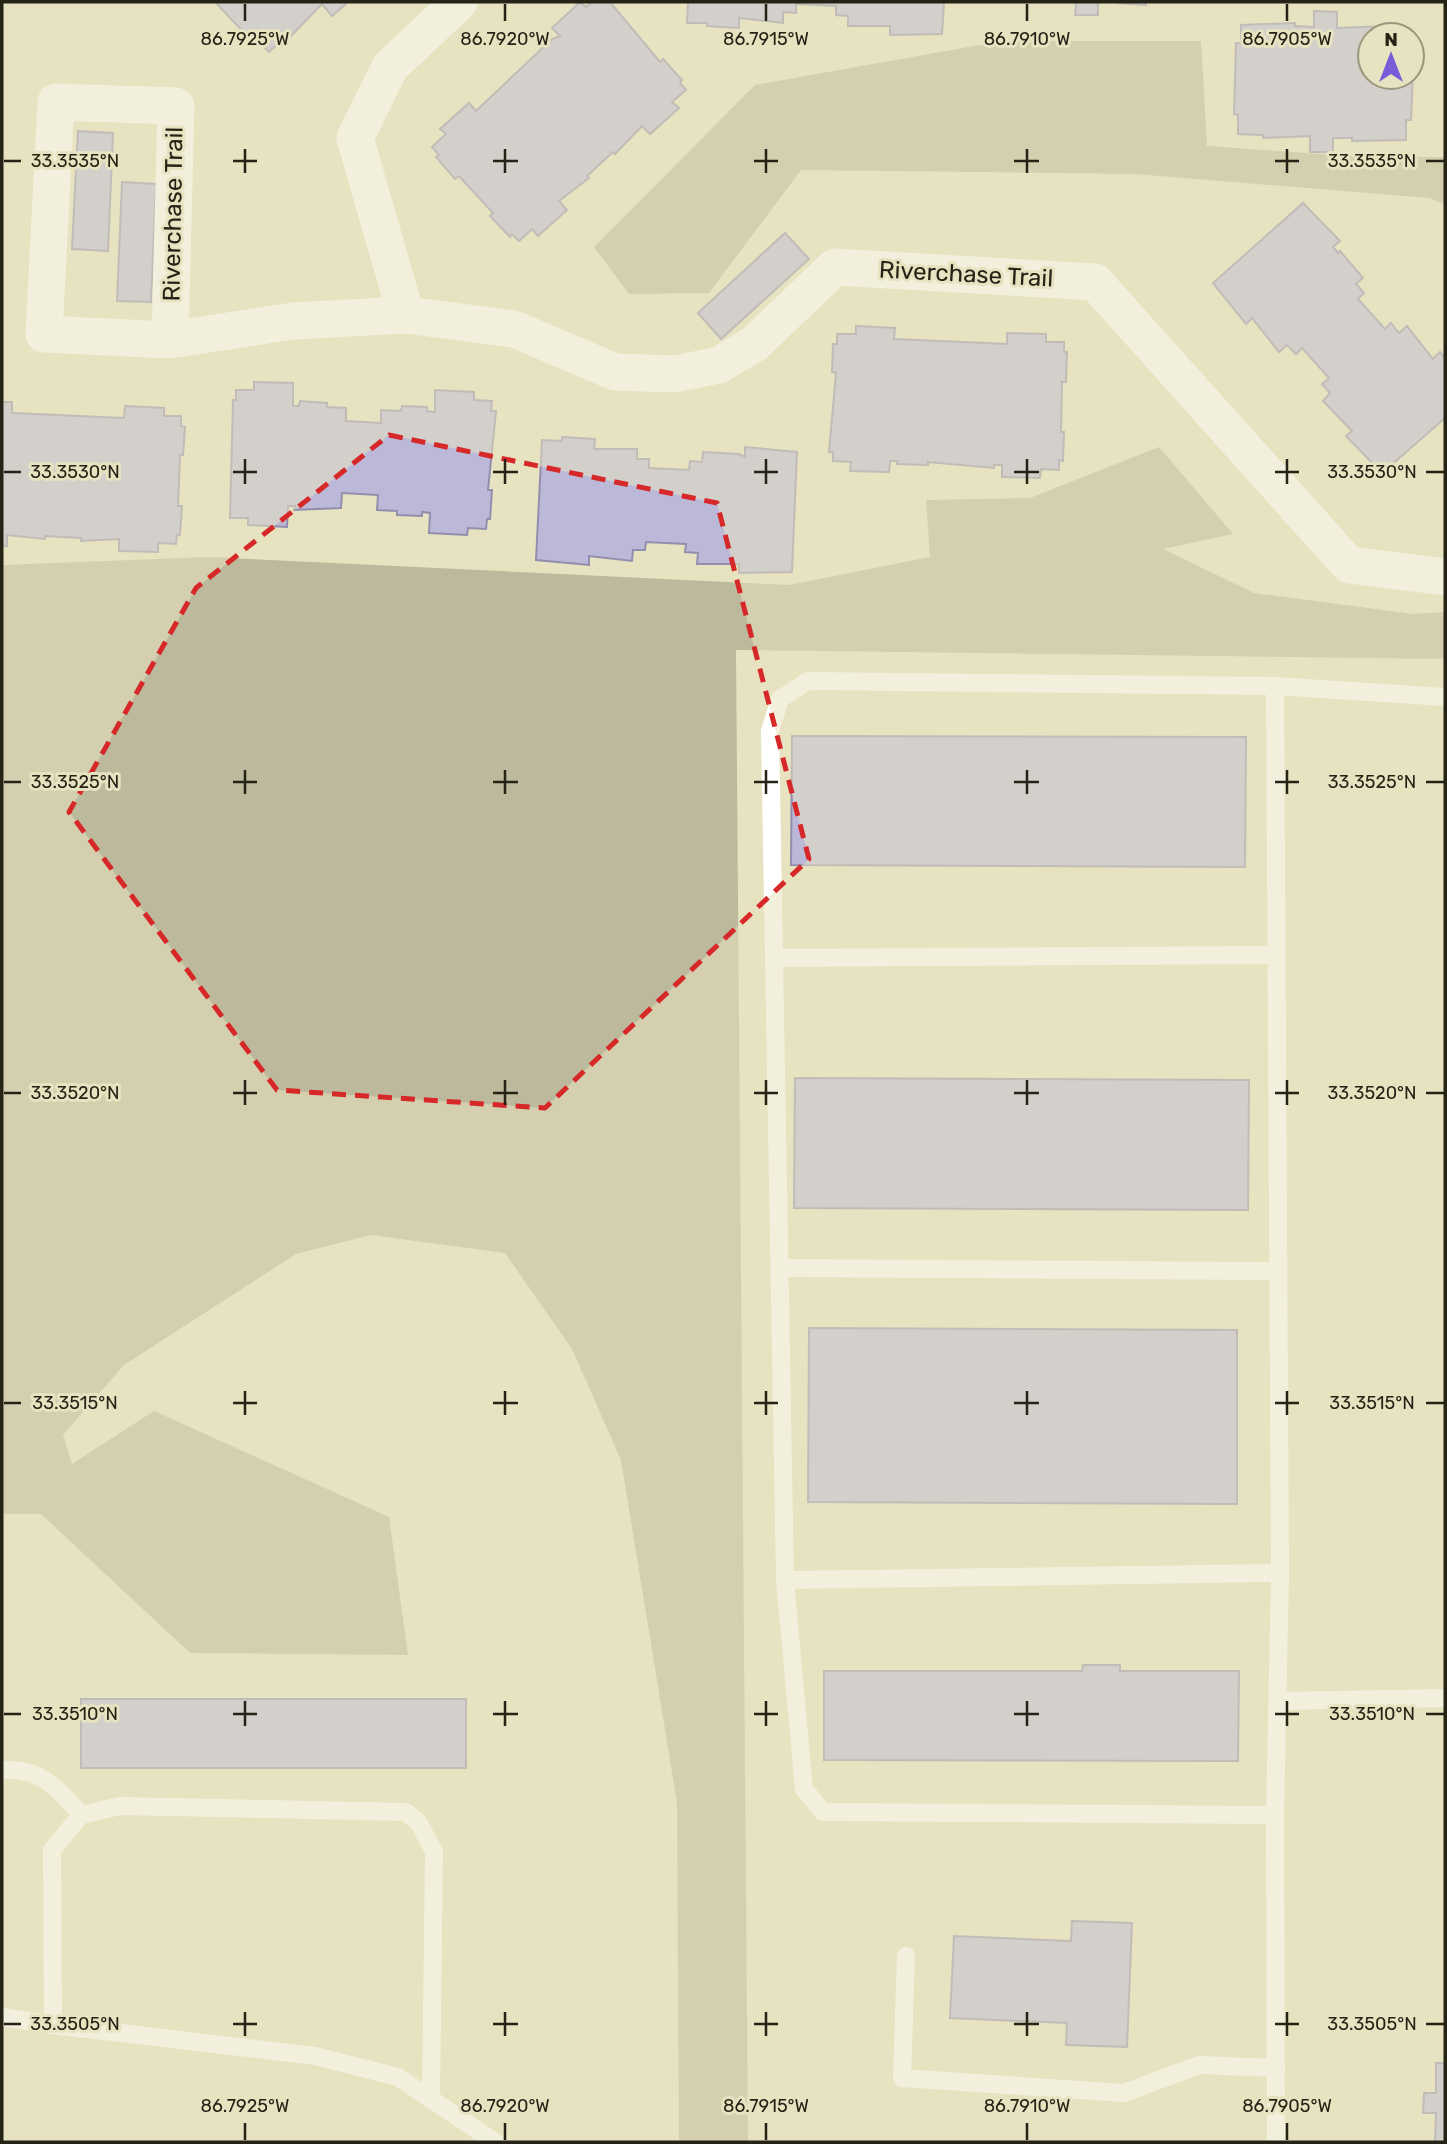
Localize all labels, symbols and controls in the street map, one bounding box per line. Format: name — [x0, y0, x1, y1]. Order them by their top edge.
north arrow — [1356, 21, 1426, 91]
text: 86.7925°W — [201, 28, 289, 50]
text: 86.7920°W — [460, 28, 550, 50]
text: 86.7915°W — [723, 28, 809, 50]
text: 86.7910°W — [984, 28, 1070, 50]
text: 86.7905°W — [1242, 28, 1332, 50]
text: N — [1384, 28, 1398, 51]
street label: Riverchase Trail — [157, 127, 189, 301]
text: 33.3535°N — [31, 150, 119, 172]
text: 33.3535°N — [1328, 150, 1416, 172]
street label: Riverchase Trail — [878, 255, 1054, 293]
text: 33.3530°N — [30, 461, 120, 483]
text: 33.3530°N — [1327, 461, 1417, 483]
text: 33.3525°N — [31, 771, 119, 793]
text: 33.3525°N — [1328, 771, 1416, 793]
text: 33.3520°N — [30, 1082, 120, 1104]
text: 33.3520°N — [1327, 1082, 1417, 1104]
text: 33.3515°N — [32, 1392, 118, 1414]
text: 33.3515°N — [1329, 1392, 1415, 1414]
text: 33.3510°N — [32, 1703, 118, 1725]
text: 33.3510°N — [1329, 1703, 1415, 1725]
text: 33.3505°N — [30, 2013, 120, 2035]
text: 33.3505°N — [1327, 2013, 1417, 2035]
text: 86.7925°W — [201, 2095, 289, 2117]
text: 86.7920°W — [460, 2095, 550, 2117]
text: 86.7915°W — [723, 2095, 809, 2117]
text: 86.7910°W — [984, 2095, 1070, 2117]
text: 86.7905°W — [1242, 2095, 1332, 2117]

